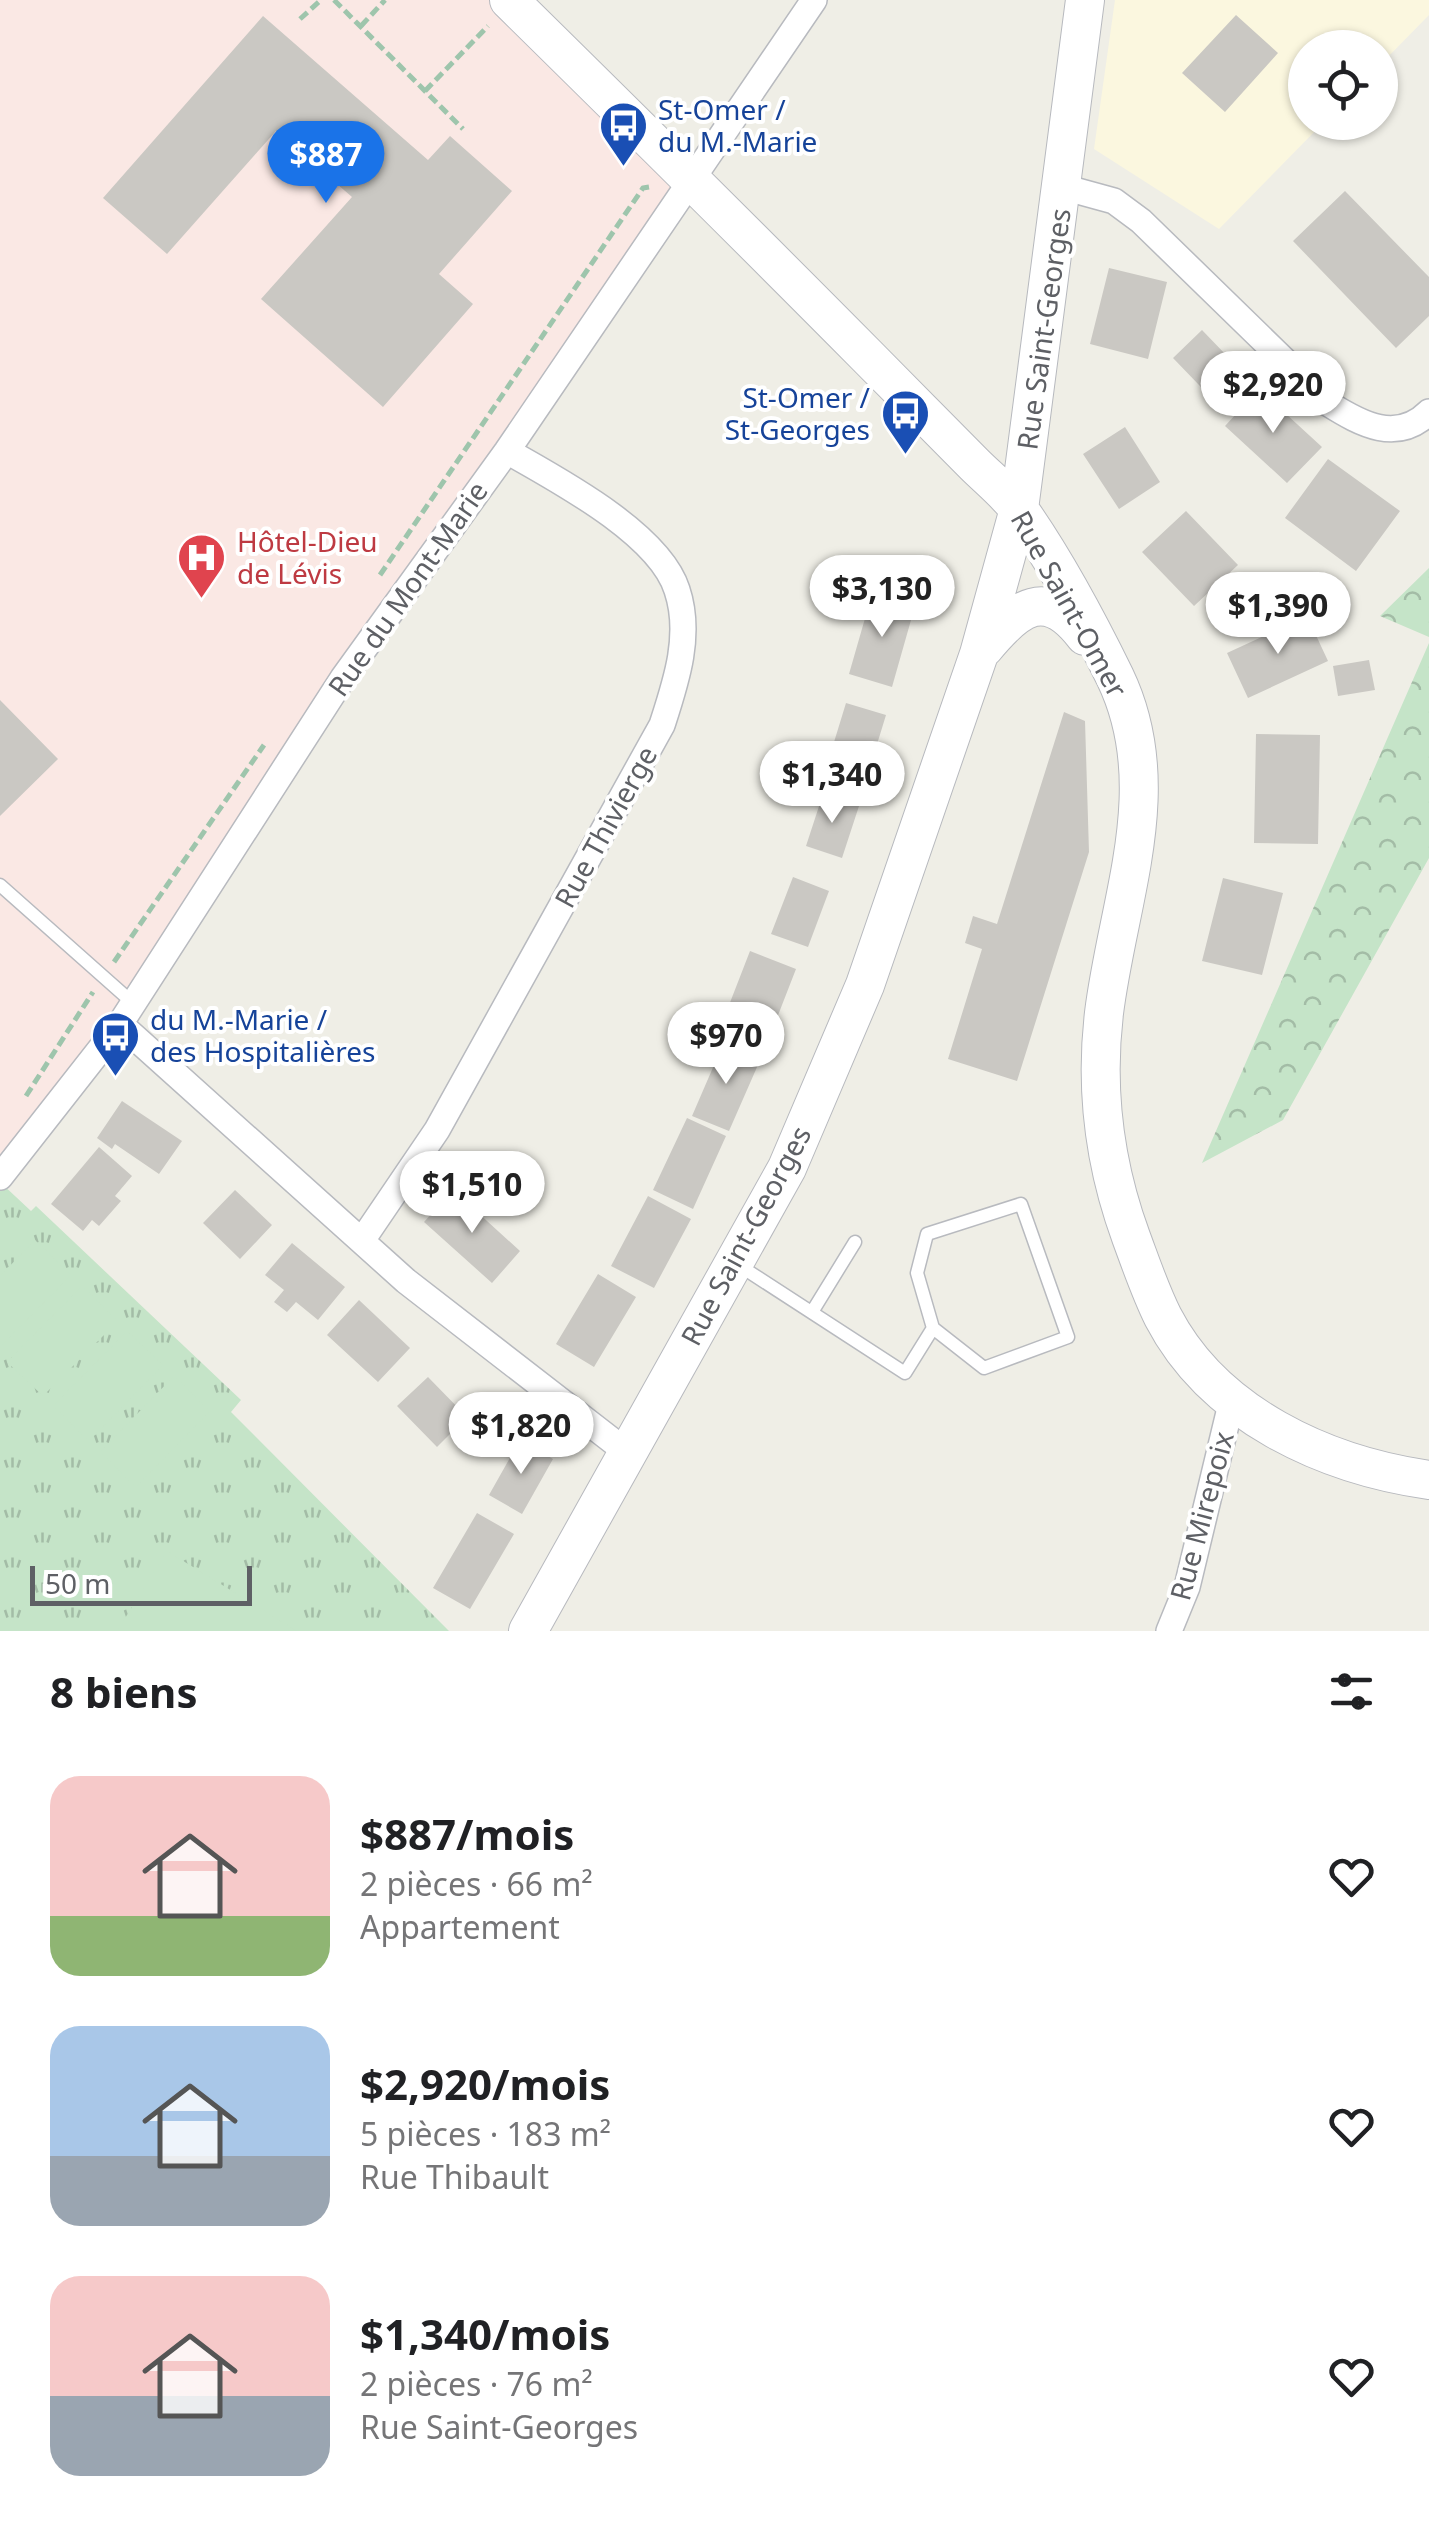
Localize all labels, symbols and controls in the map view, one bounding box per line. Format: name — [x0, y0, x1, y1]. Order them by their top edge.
map controls — [1288, 30, 1398, 140]
button: locate — [1288, 30, 1398, 140]
place label: St-Omer / du M.-Marie — [658, 90, 817, 160]
bus stop icon: St-Omer / du M.-Marie — [597, 100, 649, 168]
pin: $887 — [267, 121, 385, 206]
text: $887 — [289, 132, 363, 175]
street label: Rue Saint-Georges — [1007, 206, 1079, 452]
pin: $2,920 — [1192, 351, 1354, 436]
text: $2,920 — [1223, 362, 1323, 405]
place label: St-Omer / St-Georges — [725, 378, 871, 448]
bus stop icon: St-Omer / St-Georges — [879, 388, 931, 456]
street label: Rue du Mont-Marie — [319, 473, 496, 703]
street label: Rue Saint-Omer — [1003, 503, 1137, 704]
place label: Hôtel-Dieu de Lévis — [237, 522, 378, 592]
hospital icon: Hôtel-Dieu de Lévis — [176, 532, 228, 600]
pin: $3,130 — [801, 555, 963, 640]
text: $3,130 — [832, 566, 932, 609]
pin: $1,390 — [1197, 572, 1359, 657]
text: $1,390 — [1228, 583, 1328, 626]
street label: Rue Thivierge — [545, 739, 665, 914]
pin: $1,340 — [751, 741, 913, 826]
text: $1,340 — [782, 752, 882, 795]
place label: du M.-Marie / des Hospitalières — [150, 1000, 376, 1070]
pin: $970 — [667, 1002, 785, 1087]
bus stop icon: du M.-Marie / des Hospitalières — [89, 1010, 141, 1078]
text: $970 — [689, 1013, 763, 1056]
street label: Rue Saint-Georges — [671, 1119, 819, 1352]
pin: $1,510 — [391, 1151, 553, 1236]
text: $1,510 — [422, 1162, 522, 1205]
pin: $1,820 — [440, 1392, 602, 1477]
text: $1,820 — [471, 1403, 571, 1446]
street label: Rue Mirepoix — [1160, 1427, 1242, 1604]
scale bar — [30, 1561, 252, 1606]
text: 50 m — [45, 1564, 111, 1602]
text: 8 biens — [50, 1663, 198, 1720]
icon: filters — [1324, 1664, 1379, 1719]
text: $887/mois — [360, 1805, 574, 1862]
icon: home — [130, 1816, 250, 1936]
icon: heart — [1324, 1849, 1379, 1904]
text: 2 pièces · 66 m² — [360, 1862, 593, 1905]
text: Appartement — [360, 1905, 560, 1948]
text: $2,920/mois — [360, 2055, 610, 2112]
icon: home — [130, 2066, 250, 2186]
icon: heart — [1324, 2099, 1379, 2154]
text: 5 pièces · 183 m² — [360, 2112, 611, 2155]
text: Rue Thibault — [360, 2155, 549, 2198]
text: $1,340/mois — [360, 2305, 610, 2362]
icon: home — [130, 2316, 250, 2436]
icon: heart — [1324, 2349, 1379, 2404]
text: 2 pièces · 76 m² — [360, 2362, 593, 2405]
text: Rue Saint-Georges — [360, 2405, 638, 2448]

